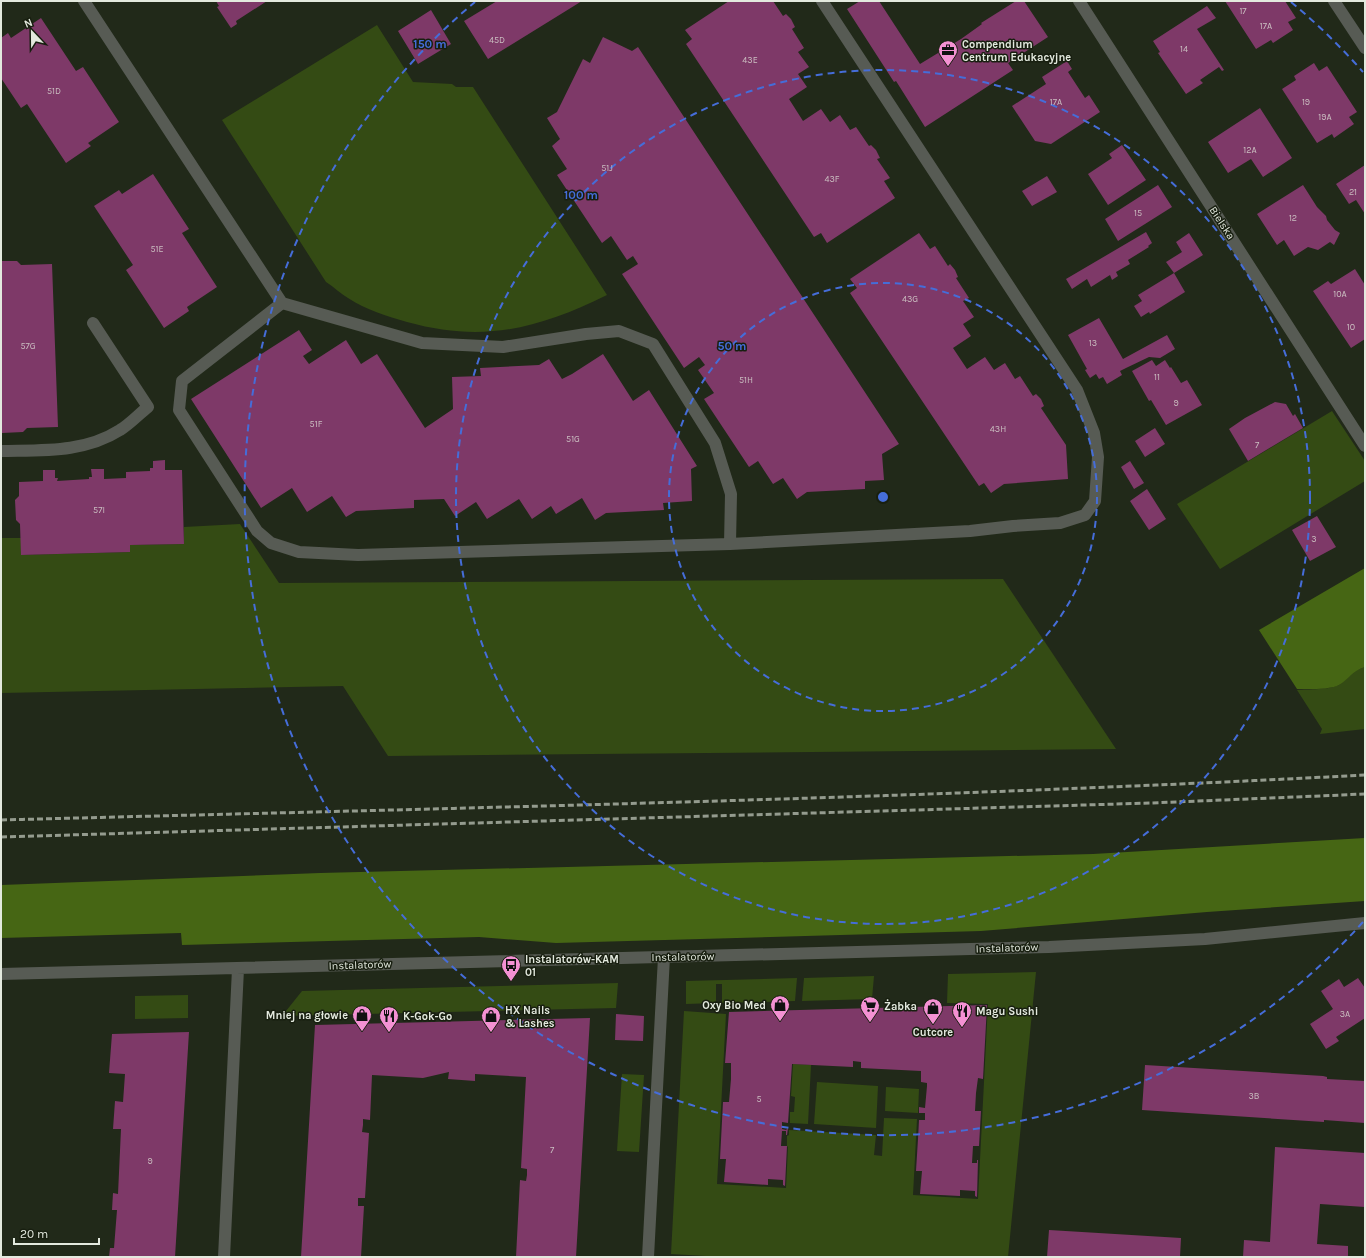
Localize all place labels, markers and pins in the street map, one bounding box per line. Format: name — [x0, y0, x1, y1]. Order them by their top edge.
place label: Compendium Centrum Edukacyjne — [962, 38, 1071, 64]
office icon: Compendium Centrum Edukacyjne — [937, 39, 959, 67]
centre of rings — [876, 490, 890, 504]
place label: Instalatorów-KAM 01 — [525, 953, 619, 979]
bus stop icon: Instalatorów-KAM 01 — [500, 954, 522, 982]
shop icon: Oxy Bio Med — [769, 994, 791, 1022]
supermarket icon: Żabka — [859, 995, 881, 1023]
shop icon: Cutcore — [922, 997, 944, 1025]
place label: Oxy Bio Med — [702, 999, 766, 1012]
place label: Żabka — [884, 999, 917, 1013]
restaurant icon: Magu Sushi — [951, 1000, 973, 1028]
shop icon: Mniej na głowie — [351, 1004, 373, 1032]
place label: HX Nails & Lashes — [505, 1004, 555, 1030]
restaurant icon: K-Gok-Go — [378, 1005, 400, 1033]
shop icon: HX Nails & Lashes — [480, 1005, 502, 1033]
place label: Magu Sushi — [976, 1005, 1038, 1018]
place label: Mniej na głowie — [266, 1009, 348, 1022]
place label: K-Gok-Go — [403, 1010, 452, 1023]
place label: Cutcore — [913, 1026, 953, 1039]

